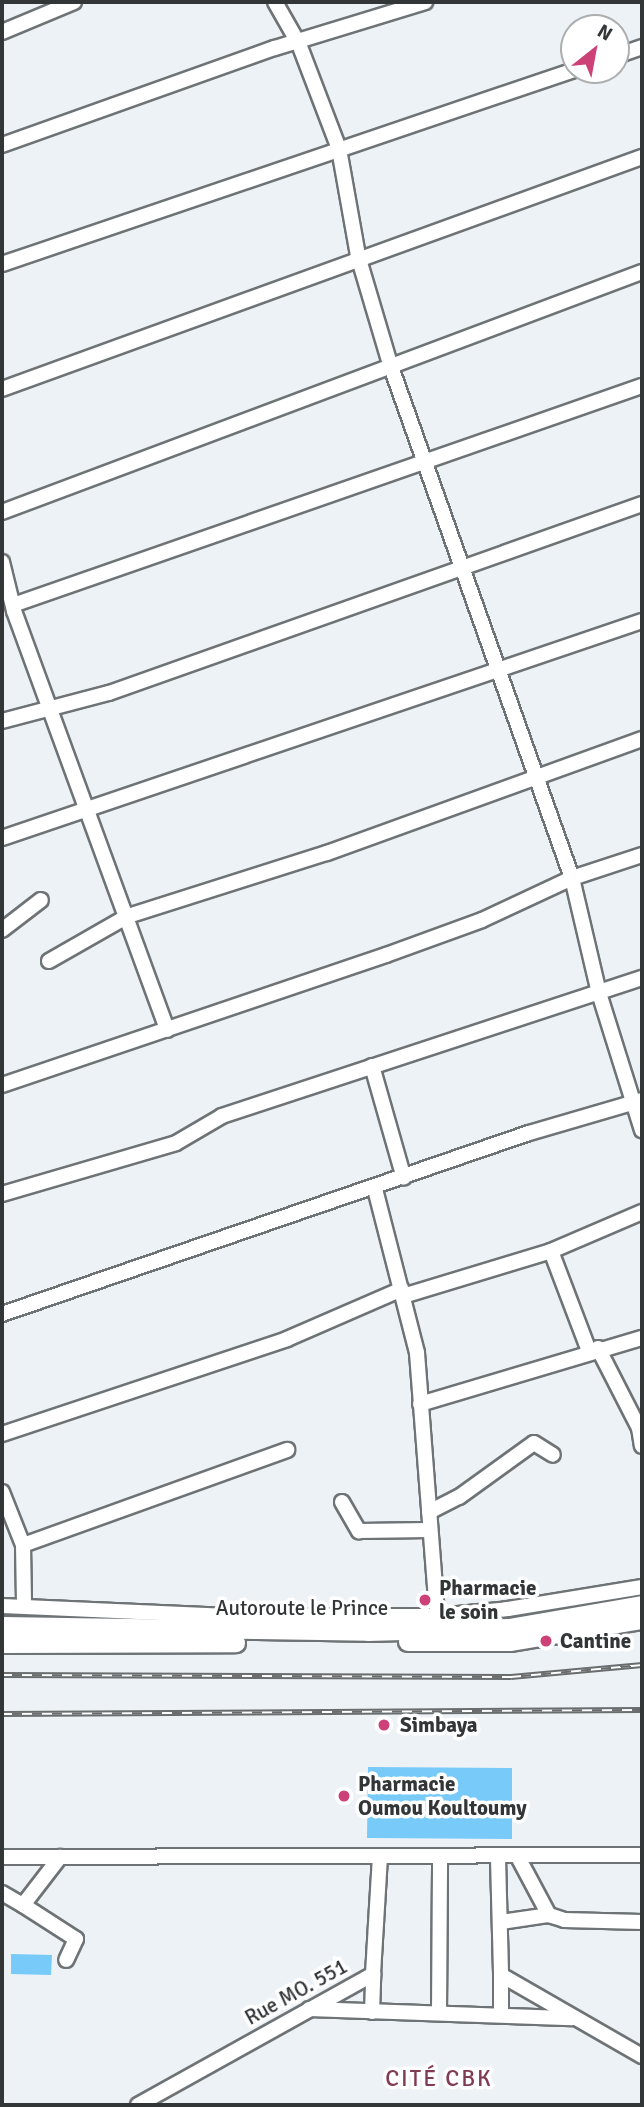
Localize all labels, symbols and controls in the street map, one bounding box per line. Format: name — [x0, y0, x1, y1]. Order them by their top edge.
north arrow — [560, 14, 630, 84]
text: N — [593, 19, 617, 46]
place label: Pharmacie le soin — [439, 1575, 536, 1625]
marker: Pharmacie le soin — [417, 1592, 433, 1608]
street label: Autoroute le Prince — [216, 1595, 388, 1621]
place label: Cantine — [560, 1628, 631, 1654]
marker: Cantine — [538, 1633, 554, 1649]
place label: Simbaya — [400, 1712, 478, 1738]
marker: Simbaya — [374, 1715, 394, 1735]
place label: Pharmacie Oumou Koultoumy — [358, 1771, 527, 1821]
marker: Pharmacie Oumou Koultoumy — [336, 1788, 352, 1804]
street label: Rue MO. 551 — [240, 1954, 352, 2030]
district label: CITÉ CBK — [386, 2065, 492, 2093]

